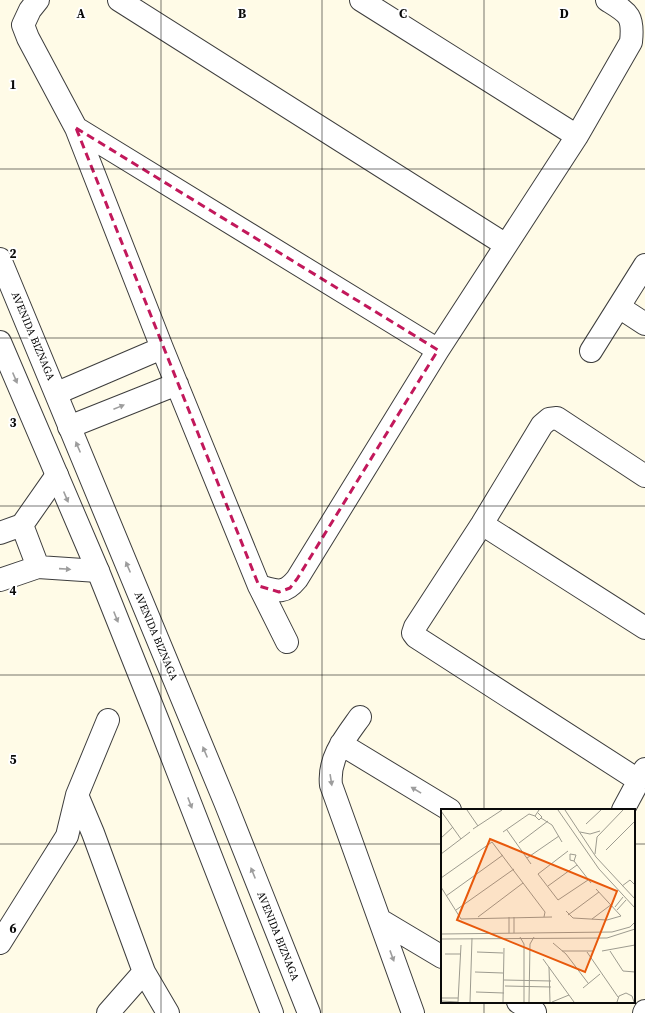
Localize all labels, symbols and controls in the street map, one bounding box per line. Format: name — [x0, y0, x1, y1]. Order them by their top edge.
text: A — [77, 5, 86, 22]
text: B — [238, 5, 247, 22]
text: C — [399, 5, 407, 22]
text: D — [559, 5, 569, 22]
text: 1 — [9, 76, 17, 93]
text: 2 — [9, 245, 17, 262]
street label: AVENIDA BIZNAGA — [8, 289, 59, 383]
one-way arrow — [13, 372, 19, 384]
one-way arrow — [113, 404, 124, 410]
text: 3 — [9, 414, 17, 431]
one-way arrow — [75, 442, 81, 453]
one-way arrow — [64, 492, 70, 504]
one-way arrow — [125, 562, 131, 573]
one-way arrow — [59, 565, 71, 572]
text: 4 — [9, 582, 17, 599]
street label: AVENIDA BIZNAGA — [131, 589, 182, 683]
one-way arrow — [114, 612, 120, 624]
one-way arrow — [201, 746, 207, 758]
text: 5 — [9, 751, 17, 768]
one-way arrow — [328, 774, 334, 787]
one-way arrow — [410, 786, 422, 793]
one-way arrow — [188, 798, 194, 810]
inset map — [441, 809, 635, 1003]
one-way arrow — [250, 866, 256, 878]
street label: AVENIDA BIZNAGA — [253, 889, 303, 984]
text: 6 — [9, 920, 17, 937]
one-way arrow — [390, 950, 396, 962]

